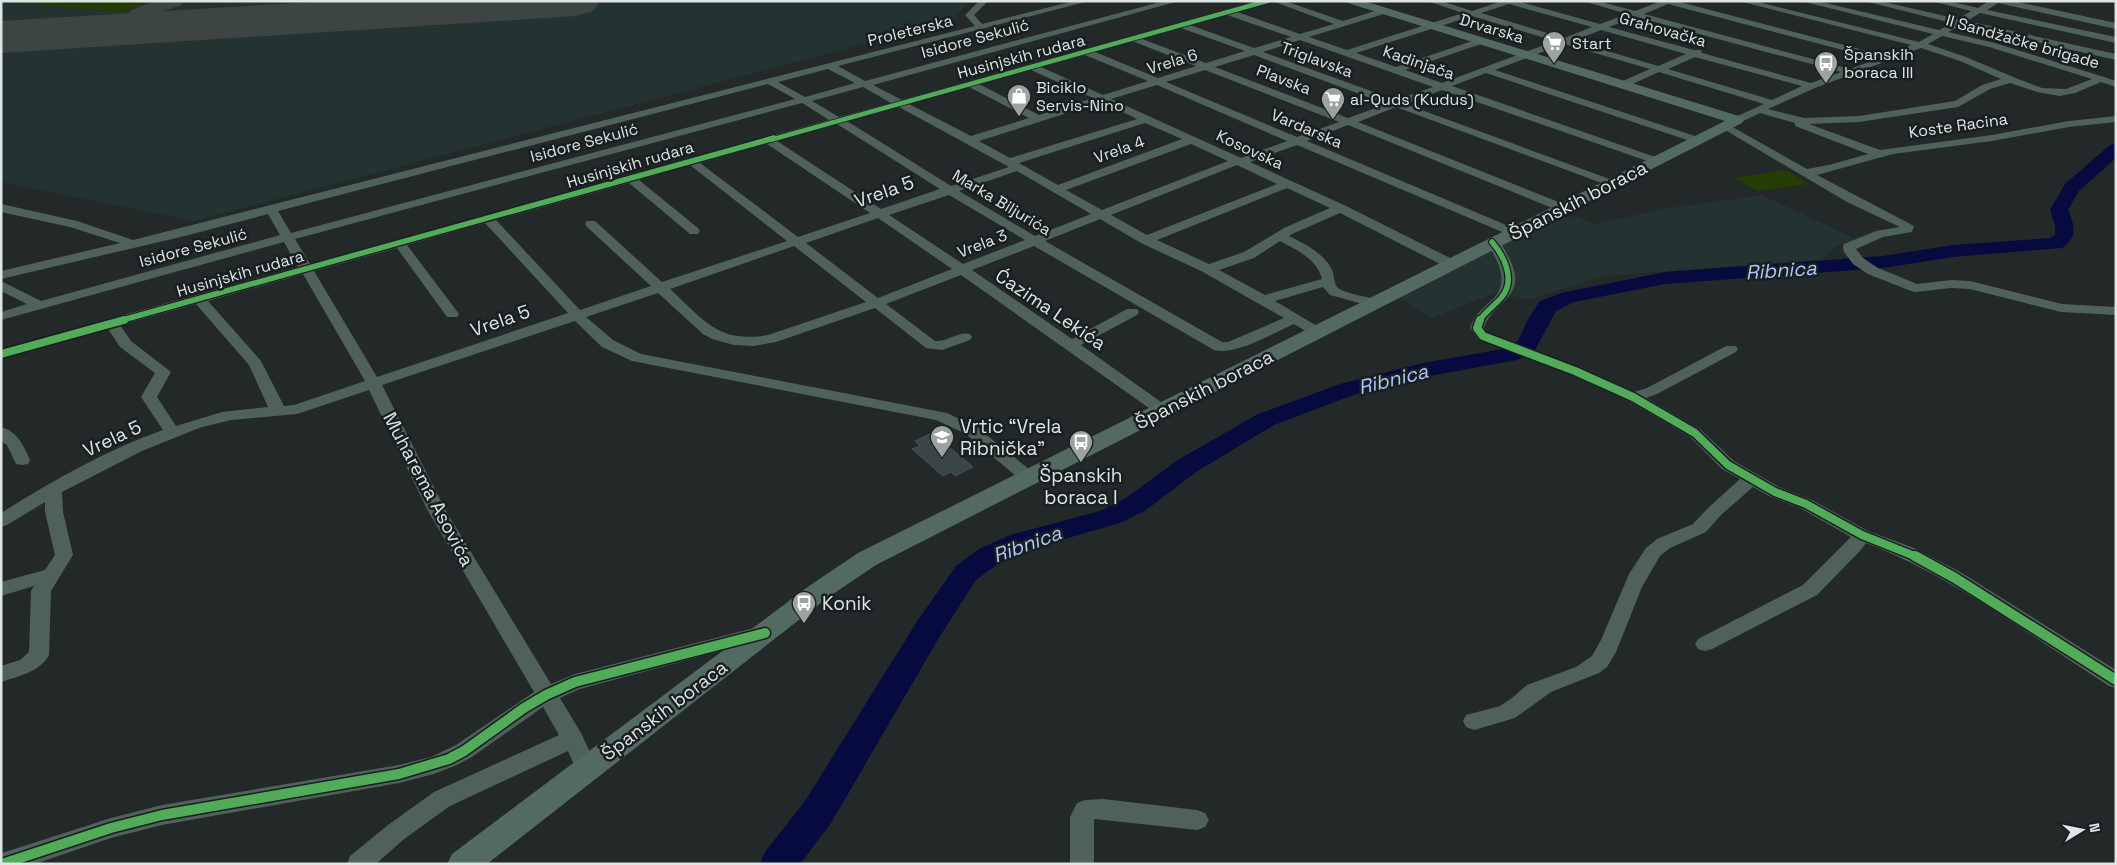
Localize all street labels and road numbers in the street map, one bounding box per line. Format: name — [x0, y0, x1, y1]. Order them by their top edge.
street label: Grahovačka — [1617, 7, 1709, 52]
street label: Drvarska — [1457, 9, 1527, 48]
street label: II Sandžačke brigade — [1944, 9, 2102, 73]
street label: Proleterska — [865, 10, 955, 51]
street label: Isidore Sekulić — [919, 14, 1031, 63]
street label: Husinjskih rudara — [955, 29, 1087, 84]
street label: Triglavska — [1278, 37, 1356, 82]
street label: Kadinjača — [1380, 40, 1457, 85]
street label: Vrela 6 — [1144, 44, 1200, 79]
street label: Plavska — [1254, 59, 1314, 99]
street label: Vardarska — [1268, 104, 1346, 153]
street label: Koste Racina — [1907, 108, 2009, 143]
street label: Isidore Sekulić — [528, 118, 640, 167]
street label: Kosovska — [1213, 125, 1287, 174]
street label: Vrela 4 — [1091, 131, 1147, 168]
street label: Husinjskih rudara — [564, 136, 696, 193]
street label: Španskih boraca — [1505, 155, 1652, 246]
street label: Marka Biljurića — [948, 165, 1055, 240]
street label: Vrela 5 — [851, 170, 917, 213]
street label: Isidore Sekulić — [137, 223, 249, 272]
street label: Vrela 3 — [954, 224, 1010, 263]
street label: Husinjskih rudara — [174, 245, 306, 302]
street label: Ćazima Lekića — [990, 263, 1111, 356]
street label: Vrela 5 — [467, 299, 533, 342]
street label: Španskih boraca — [1131, 344, 1278, 435]
street label: Muharema Asovića — [377, 408, 480, 571]
street label: Vrela 5 — [79, 414, 145, 463]
street label: Španskih boraca — [596, 655, 732, 766]

